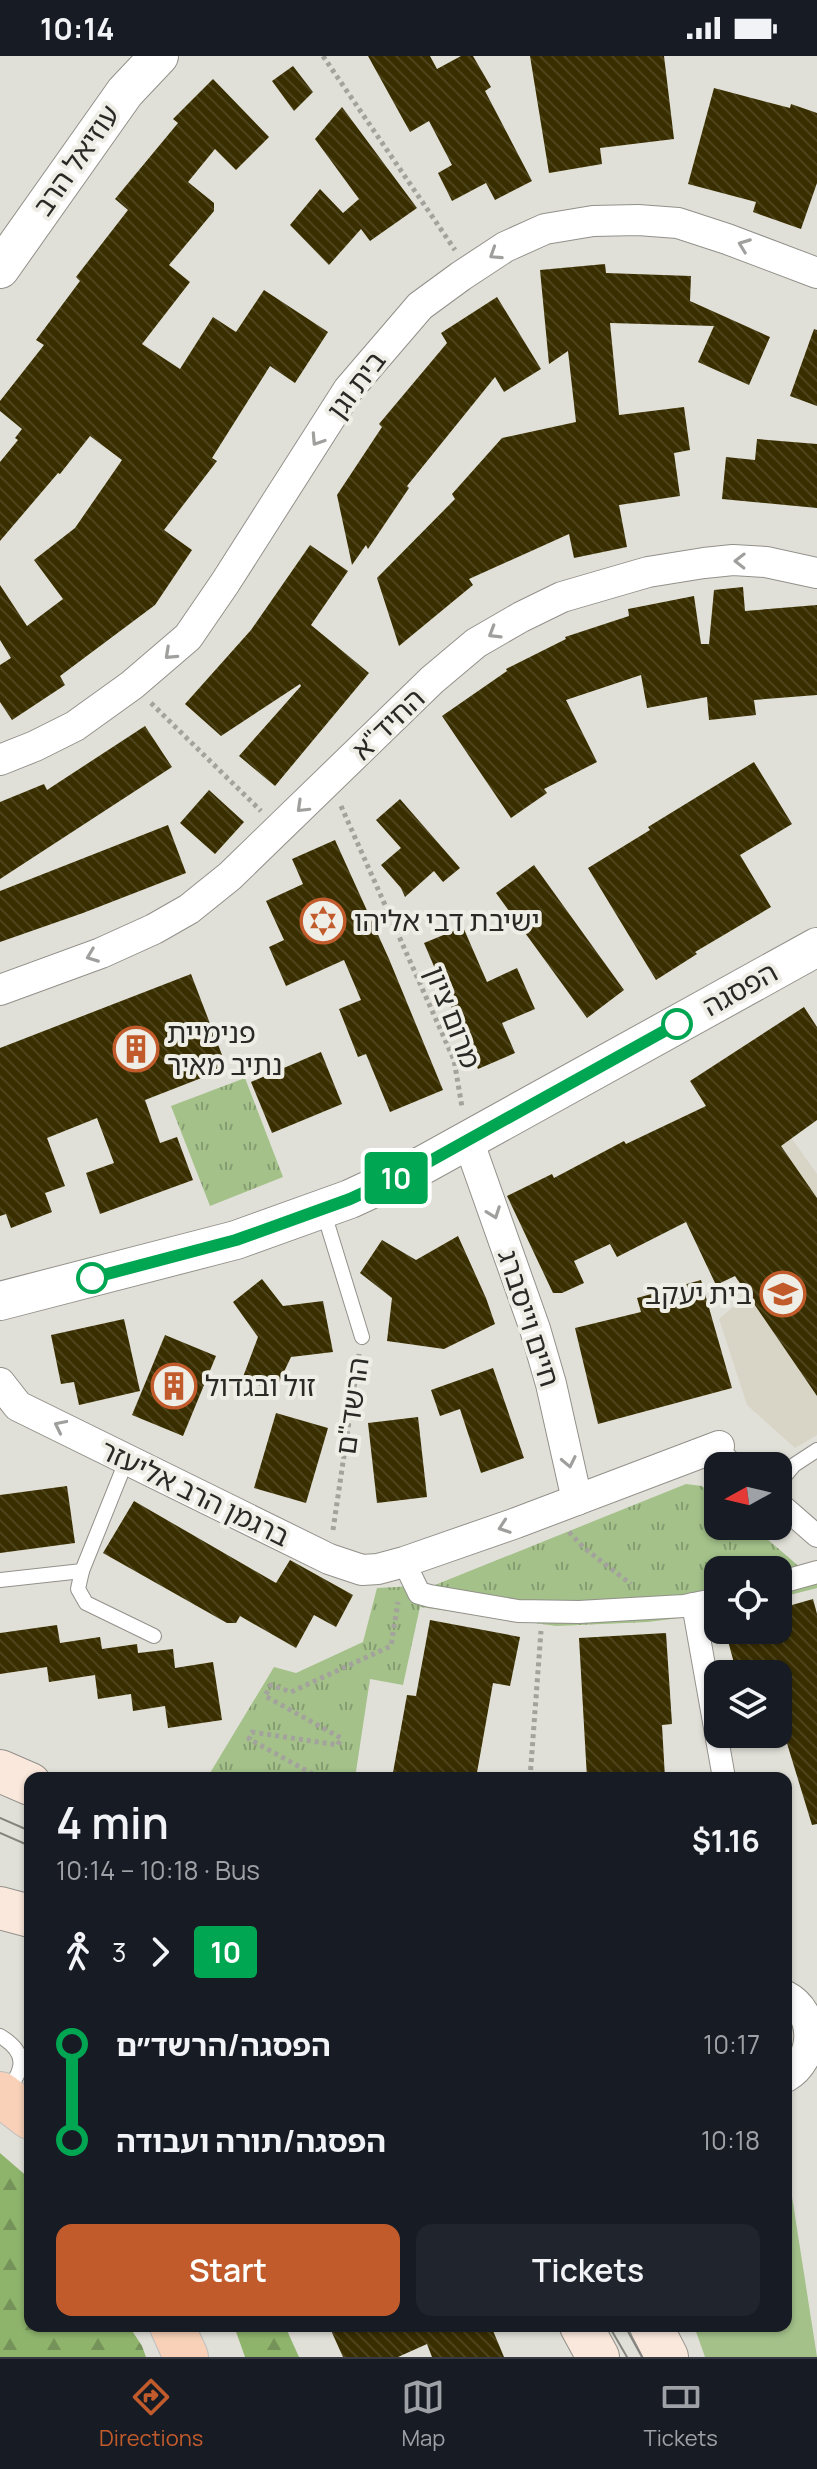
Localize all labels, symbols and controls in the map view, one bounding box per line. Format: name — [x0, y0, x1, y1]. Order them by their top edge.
text: 10:14 — [40, 8, 115, 49]
street label: עוזיאל הרב — [23, 96, 127, 222]
one-way arrow — [738, 238, 752, 255]
one-way arrow — [489, 245, 503, 260]
street label: בית וגן — [317, 342, 393, 426]
one-way arrow — [311, 431, 326, 445]
one-way arrow — [733, 553, 746, 570]
one-way arrow — [488, 623, 503, 639]
one-way arrow — [165, 644, 179, 659]
street label: החיד"א — [342, 679, 432, 768]
one-way arrow — [296, 798, 311, 812]
synagogue icon: ישיבת דבי אליהו — [299, 897, 347, 945]
place label: ישיבת דבי אליהו — [354, 901, 540, 939]
one-way arrow — [86, 946, 100, 963]
street label: הפסגה — [695, 952, 784, 1024]
street label: מרום ציון — [417, 960, 491, 1073]
unlabelled marker — [662, 1009, 692, 1039]
place label: פנימיית נתיב מאיר — [167, 1013, 282, 1083]
building icon: פנימיית נתיב מאיר — [112, 1025, 160, 1073]
line badge: 10 — [360, 1152, 432, 1204]
text: 10 — [381, 1159, 411, 1197]
one-way arrow — [485, 1205, 501, 1219]
street label: חיים וייסברג — [490, 1244, 570, 1391]
unlabelled marker — [77, 1263, 107, 1293]
school or university icon: בית יעקב — [759, 1270, 807, 1318]
place label: בית יעקב — [645, 1274, 752, 1312]
street label: הרשד"ם — [325, 1355, 377, 1457]
building icon: זול ובגדול — [150, 1362, 198, 1410]
place label: זול ובגדול — [205, 1366, 316, 1404]
one-way arrow — [53, 1420, 68, 1436]
street label: ברגמן הרב אליעזר — [94, 1430, 297, 1554]
north arrow — [704, 1452, 792, 1540]
map controls — [704, 1452, 792, 1748]
one-way arrow — [560, 1455, 577, 1468]
one-way arrow — [498, 1518, 512, 1534]
button: locate — [704, 1556, 792, 1644]
button: layers — [704, 1660, 792, 1748]
text: 4 min — [56, 1792, 169, 1852]
text: $1.16 — [692, 1820, 760, 1861]
text: 10:14 – 10:18 · Bus — [56, 1852, 260, 1888]
icon: walk — [56, 1930, 100, 1974]
icon: forward — [138, 1930, 182, 1974]
text: 10 — [210, 1933, 241, 1971]
text: 3 — [112, 1934, 126, 1970]
text: הפסגה/הרשד״ם — [116, 2024, 331, 2065]
text: 10:17 — [703, 2026, 760, 2062]
text: הפסגה/תורה ועבודה — [116, 2120, 386, 2161]
text: 10:18 — [701, 2122, 760, 2158]
button: Start — [56, 2224, 400, 2316]
button: Tickets — [416, 2224, 760, 2316]
tab: Directions — [99, 2375, 203, 2453]
tab: Map — [401, 2375, 445, 2453]
tab: Tickets — [644, 2375, 718, 2453]

